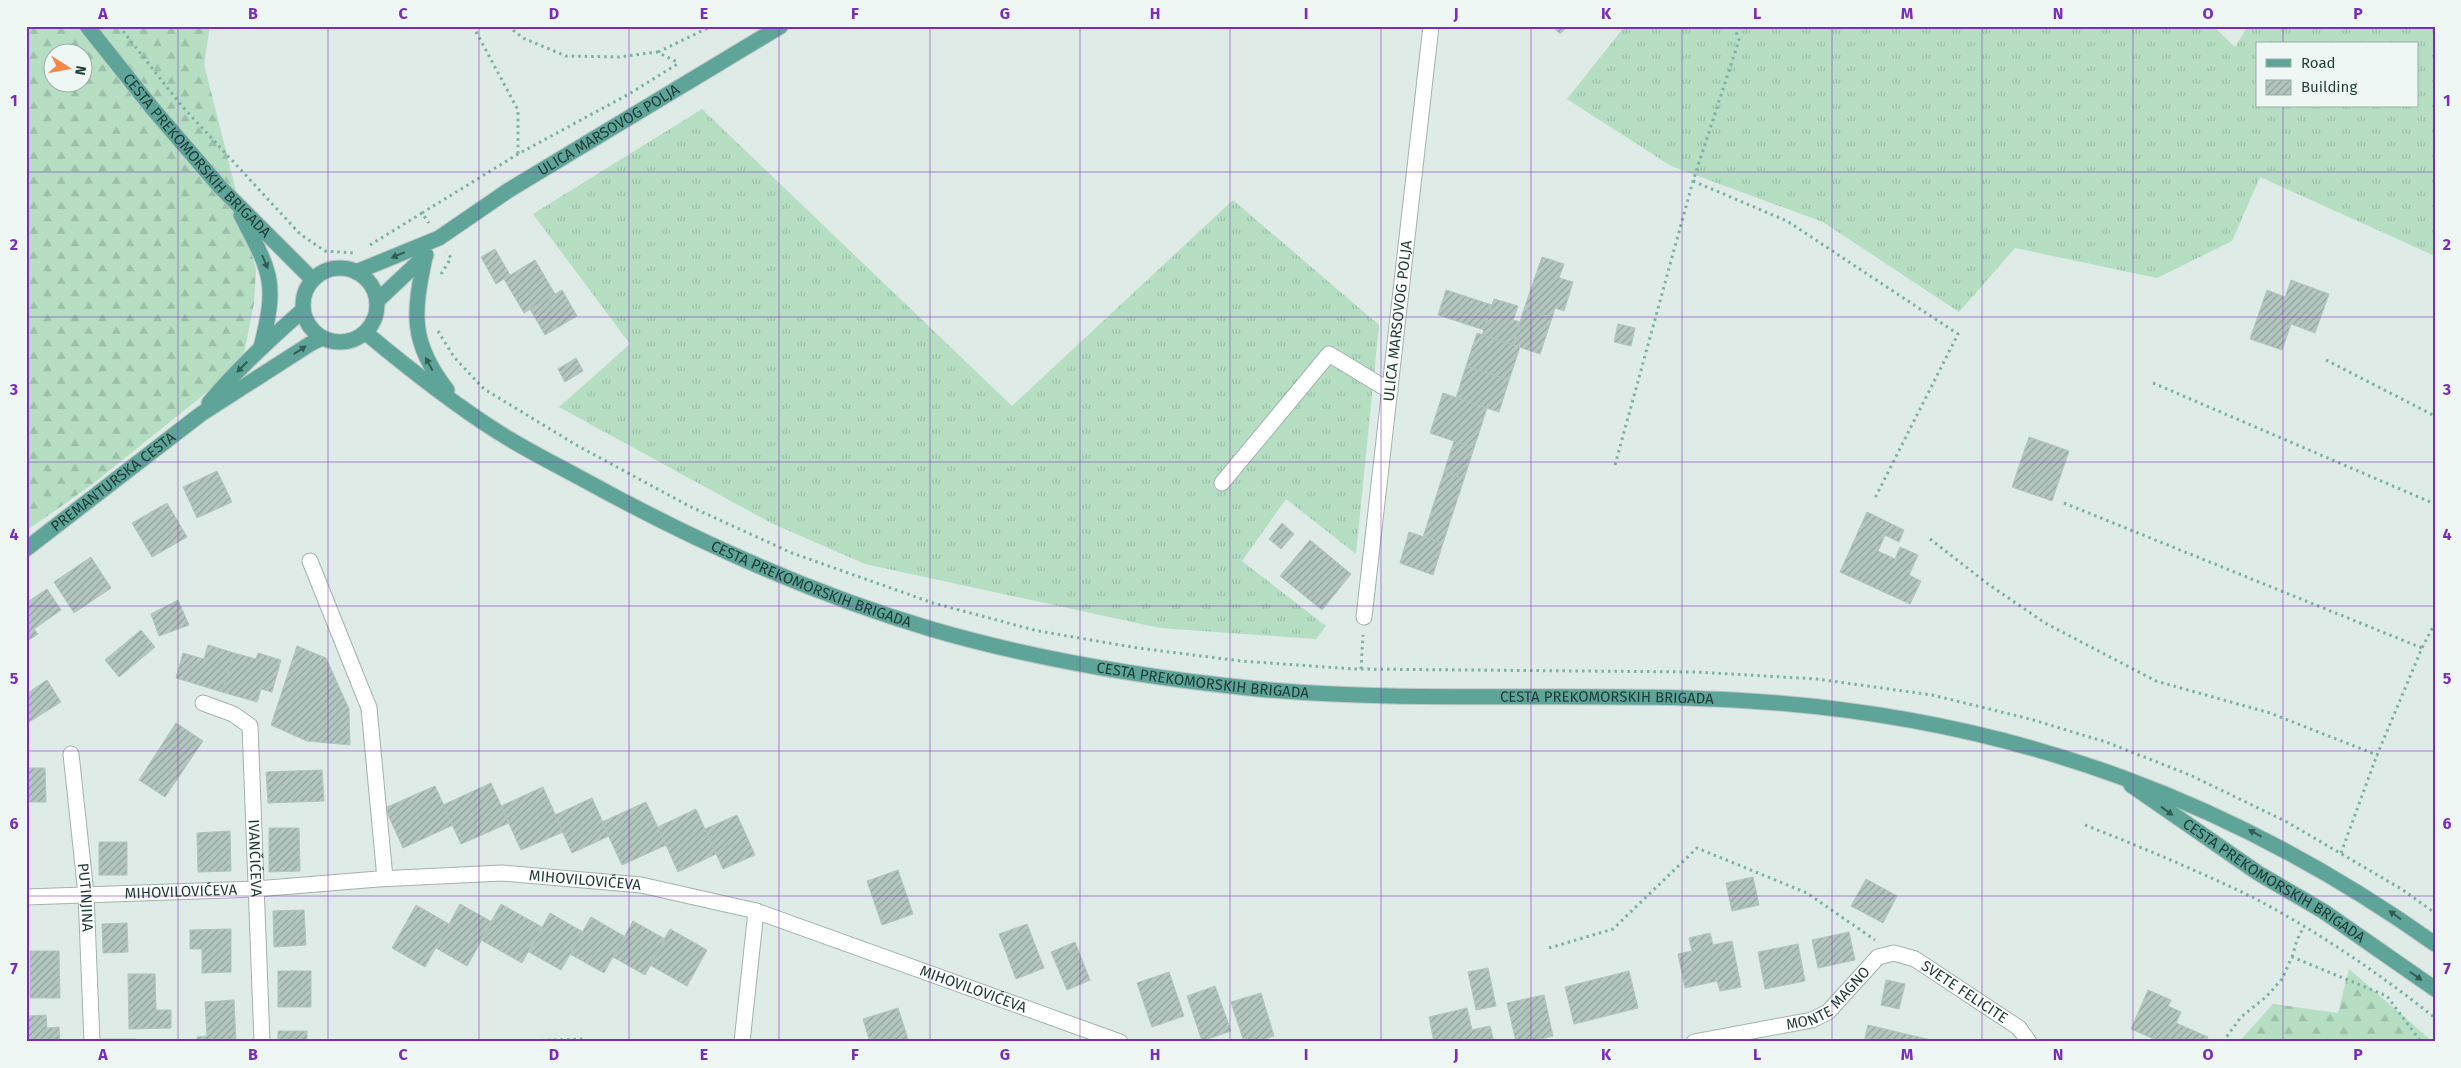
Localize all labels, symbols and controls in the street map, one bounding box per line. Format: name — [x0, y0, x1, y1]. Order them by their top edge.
text: A — [97, 4, 108, 23]
text: B — [248, 4, 258, 23]
text: C — [398, 4, 408, 23]
text: D — [549, 4, 559, 23]
text: E — [700, 4, 708, 23]
text: F — [851, 4, 859, 23]
text: G — [1000, 4, 1010, 23]
text: H — [1150, 4, 1160, 23]
text: I — [1304, 4, 1308, 23]
text: J — [1452, 4, 1459, 23]
text: K — [1601, 4, 1612, 23]
text: L — [1753, 4, 1761, 23]
text: M — [1901, 4, 1914, 23]
text: N — [2053, 4, 2063, 23]
text: O — [2202, 4, 2214, 23]
text: P — [2353, 4, 2363, 23]
north arrow — [42, 42, 92, 92]
legend — [2256, 42, 2418, 108]
text: Road — [2301, 54, 2336, 72]
text: N — [71, 64, 90, 77]
street label: CESTA PREKOMORSKIH BRIGADA — [119, 70, 275, 242]
text: Building — [2301, 78, 2357, 96]
street label: ULICA MARSOVOG POLJA — [535, 80, 683, 179]
text: 1 — [10, 91, 18, 110]
text: 1 — [2443, 91, 2451, 110]
text: 2 — [10, 235, 18, 254]
text: 2 — [2443, 235, 2451, 254]
street label: ULICA MARSOVOG POLJA — [1379, 239, 1416, 403]
one-way arrow — [391, 252, 405, 260]
one-way arrow — [261, 255, 269, 269]
one-way arrow — [294, 345, 307, 355]
one-way arrow — [425, 356, 433, 371]
one-way arrow — [236, 360, 248, 372]
text: 3 — [9, 380, 18, 399]
text: 3 — [2442, 380, 2451, 399]
street label: PREMANTURSKA CESTA — [47, 428, 179, 535]
text: 4 — [9, 525, 19, 544]
text: 4 — [2442, 525, 2452, 544]
street label: CESTA PREKOMORSKIH BRIGADA — [708, 537, 914, 632]
street label: CESTA PREKOMORSKIH BRIGADA — [1095, 658, 1310, 702]
text: 5 — [10, 669, 19, 688]
text: 5 — [2443, 669, 2452, 688]
street label: CESTA PREKOMORSKIH BRIGADA — [1500, 688, 1715, 708]
one-way arrow — [2160, 806, 2174, 816]
text: 6 — [9, 814, 19, 833]
text: 6 — [2442, 814, 2452, 833]
street label: CESTA PREKOMORSKIH BRIGADA — [2179, 815, 2369, 947]
street label: IVANČIĆEVA — [245, 819, 265, 898]
one-way arrow — [2248, 829, 2262, 837]
street label: PUTINJINA — [74, 862, 97, 932]
street label: MIHOVILOVIĆEVA — [528, 866, 642, 894]
street label: MIHOVILOVIĆEVA — [124, 881, 238, 903]
one-way arrow — [2388, 910, 2402, 920]
street label: SVETE FELICITE — [1918, 957, 2011, 1027]
text: 7 — [10, 959, 18, 978]
text: 7 — [2443, 959, 2451, 978]
street label: MIHOVILOVIĆEVA — [917, 962, 1030, 1017]
street label: MONTE MAGNO — [1785, 963, 1874, 1034]
one-way arrow — [2409, 971, 2422, 981]
text: A — [97, 1045, 108, 1064]
text: B — [248, 1045, 258, 1064]
text: C — [398, 1045, 408, 1064]
text: D — [549, 1045, 559, 1064]
text: E — [700, 1045, 708, 1064]
text: F — [851, 1045, 859, 1064]
text: G — [1000, 1045, 1010, 1064]
text: H — [1150, 1045, 1160, 1064]
text: I — [1304, 1045, 1308, 1064]
text: J — [1452, 1045, 1459, 1064]
text: K — [1601, 1045, 1612, 1064]
text: L — [1753, 1045, 1761, 1064]
text: M — [1901, 1045, 1914, 1064]
text: N — [2053, 1045, 2063, 1064]
text: O — [2202, 1045, 2214, 1064]
text: P — [2353, 1045, 2363, 1064]

